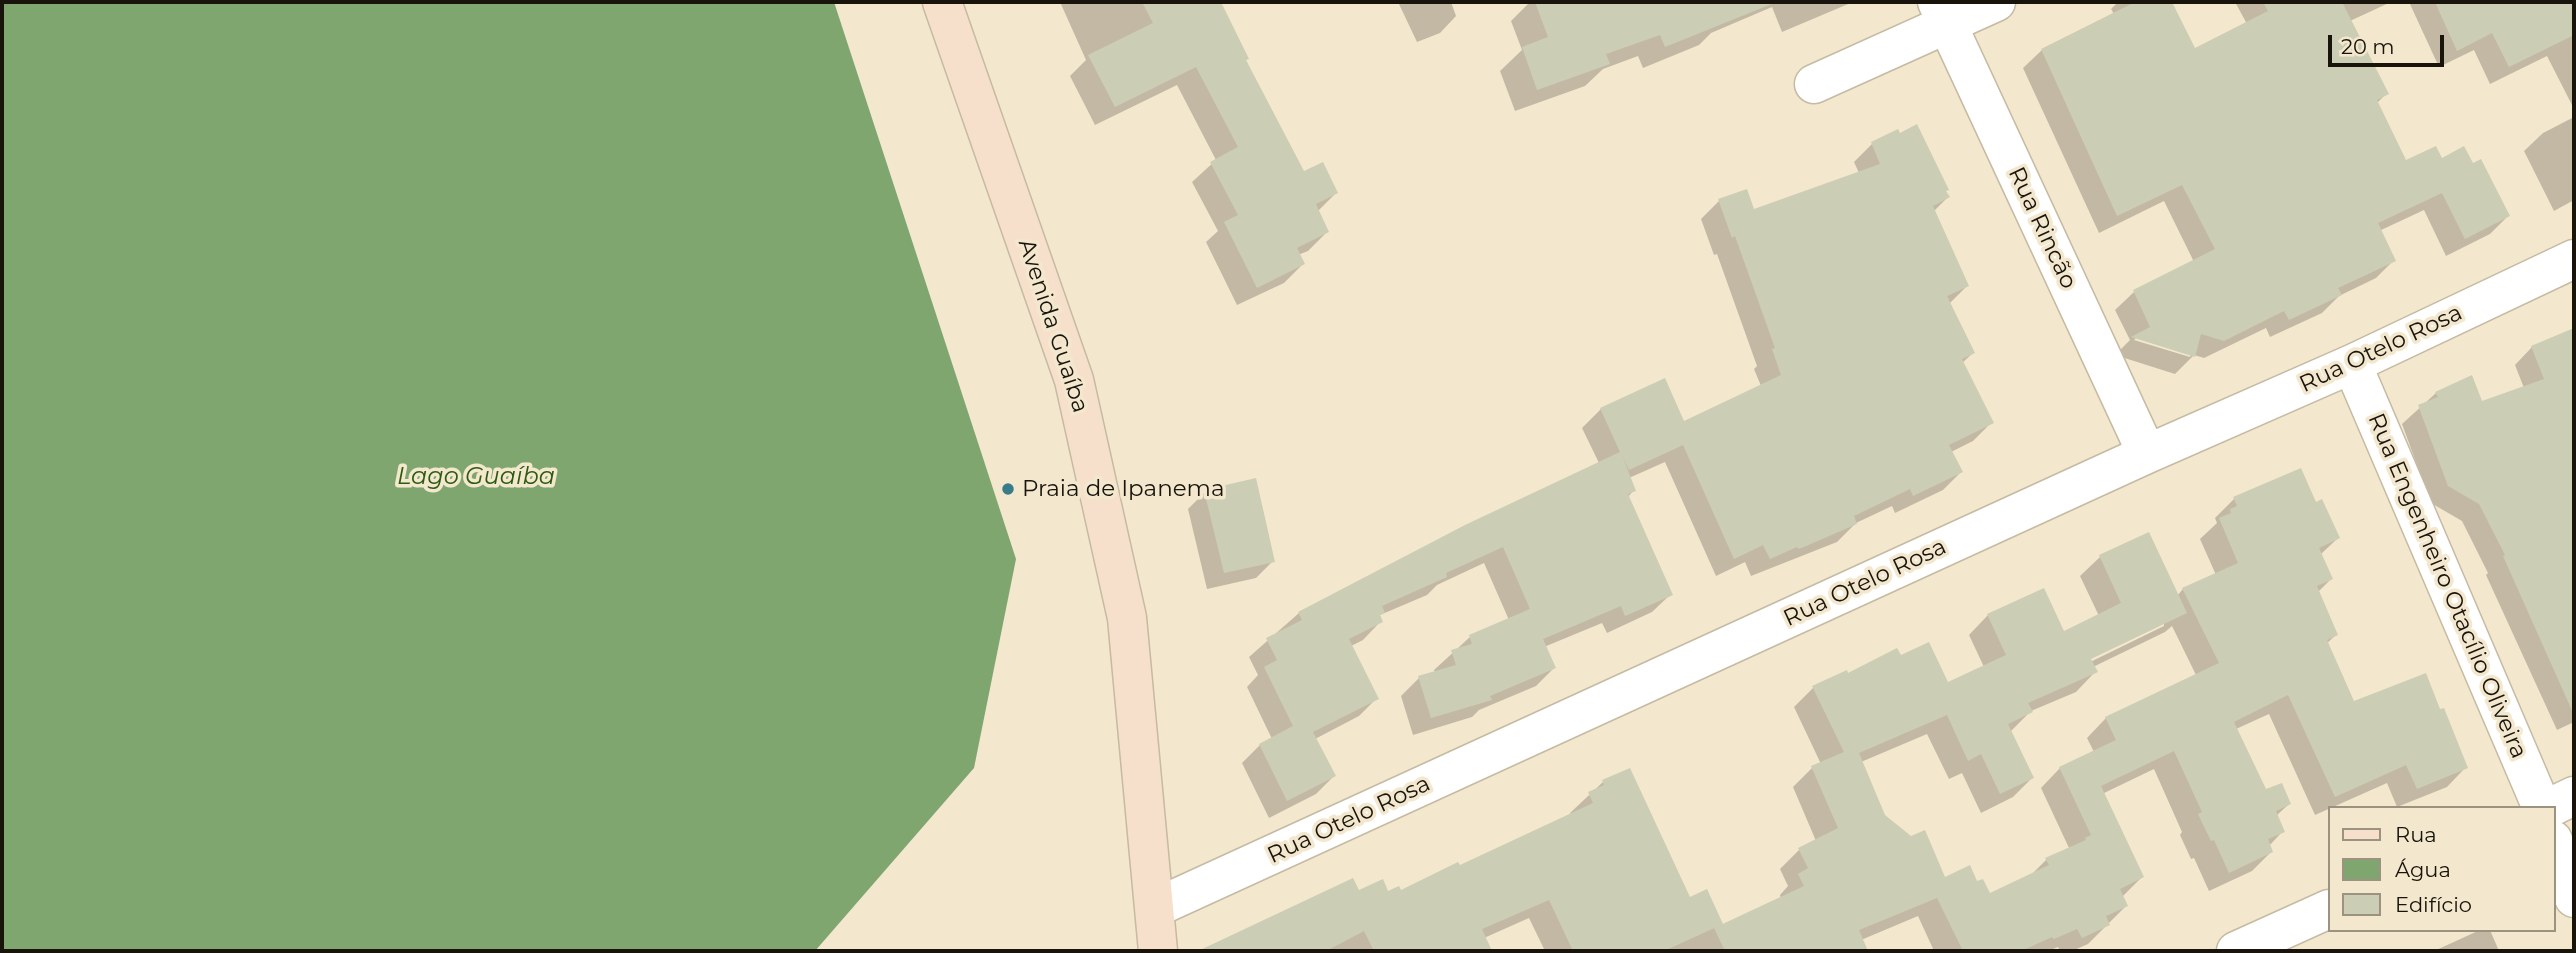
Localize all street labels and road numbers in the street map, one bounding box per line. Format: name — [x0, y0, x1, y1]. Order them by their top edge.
street label: Rua Rincão — [2002, 163, 2082, 293]
street label: Avenida Guaíba — [1012, 236, 1094, 416]
street label: Rua Otelo Rosa — [2295, 299, 2467, 399]
street label: Rua Engenheiro Otacílio Oliveira — [2362, 409, 2532, 763]
street label: Rua Otelo Rosa — [1779, 533, 1951, 633]
street label: Rua Otelo Rosa — [1263, 770, 1435, 870]

